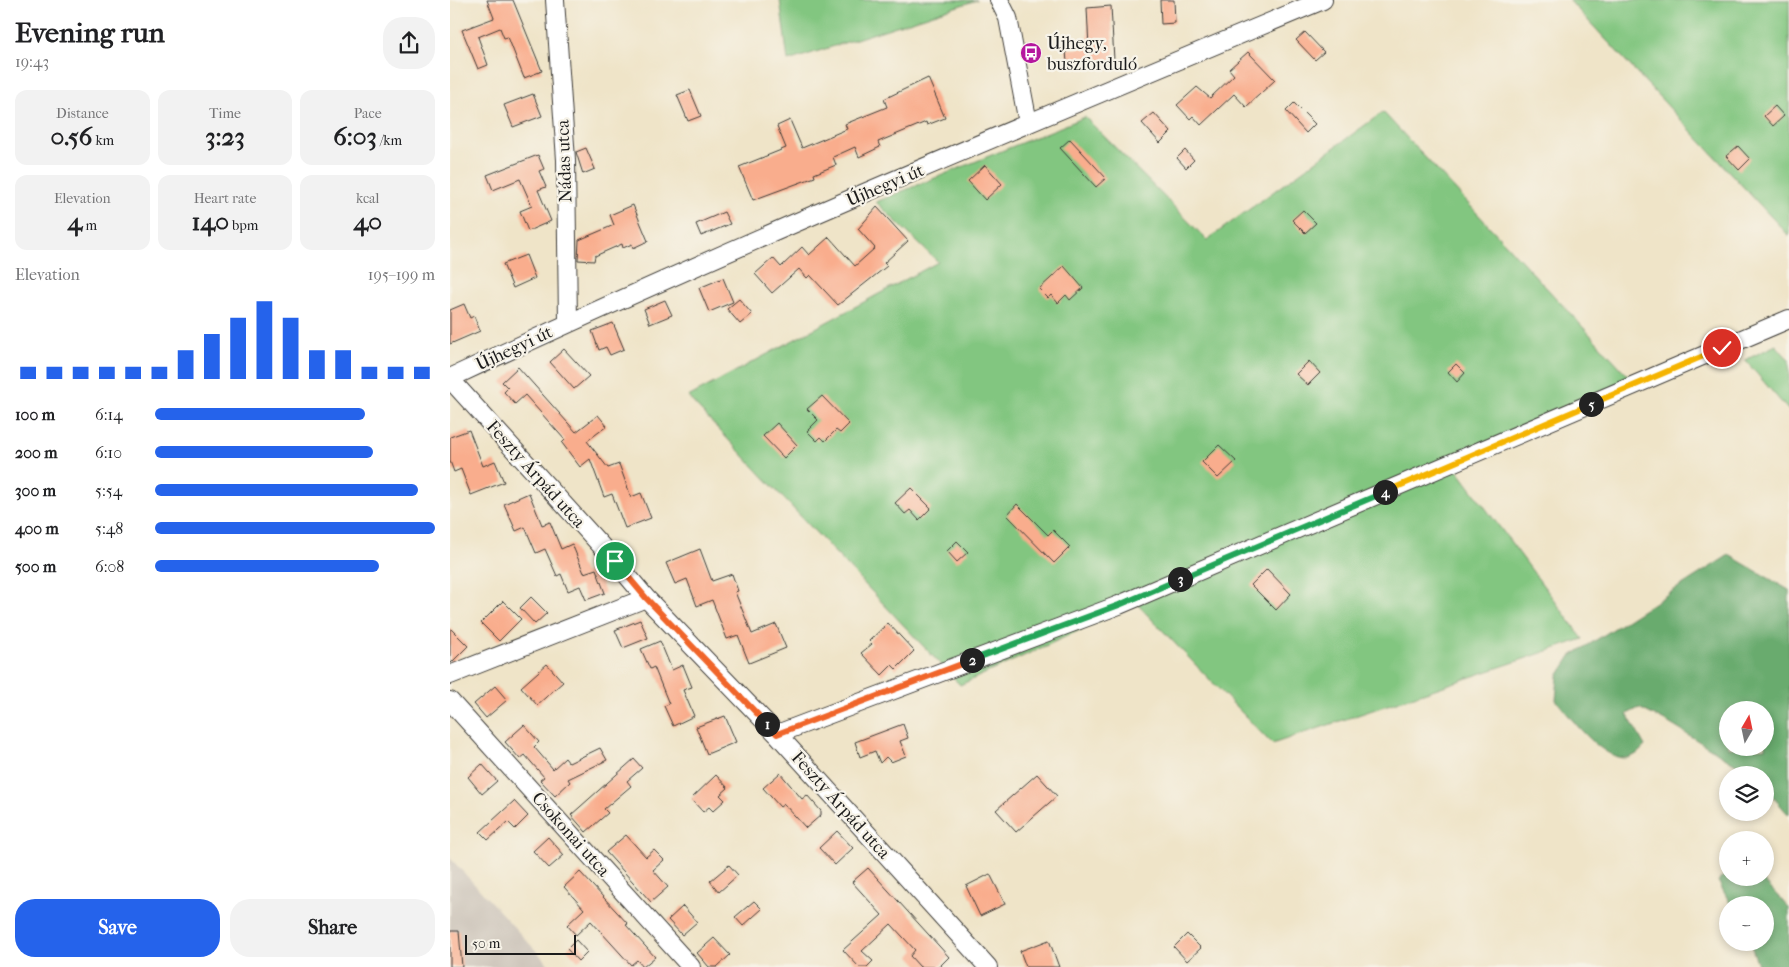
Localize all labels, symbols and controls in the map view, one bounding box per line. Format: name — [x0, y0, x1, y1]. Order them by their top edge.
text: Evening run — [15, 16, 165, 49]
button: share — [383, 17, 435, 69]
place label: Újhegy, buszforduló — [1046, 32, 1137, 75]
bus stop icon: Újhegy, buszforduló — [1019, 41, 1043, 65]
text: 19:43 — [15, 52, 49, 71]
text: Distance — [56, 105, 109, 122]
text: Time — [209, 105, 241, 122]
text: Pace — [354, 105, 382, 122]
street label: Nádas utca — [553, 118, 576, 203]
text: 0.56 — [50, 122, 92, 151]
text: 3:23 — [205, 122, 245, 151]
text: 6:03 — [333, 122, 377, 151]
text: km — [92, 132, 114, 149]
text: /km — [377, 132, 402, 149]
street label: Újhegyi út — [843, 159, 928, 211]
text: Elevation — [54, 190, 111, 207]
text: Heart rate — [194, 190, 256, 207]
text: kcal — [356, 190, 379, 207]
text: 4 — [68, 207, 82, 236]
text: 140 — [191, 207, 229, 236]
text: 40 — [353, 207, 382, 236]
text: m — [82, 217, 97, 234]
text: bpm — [229, 217, 258, 234]
text: Elevation — [15, 265, 80, 284]
text: 195–199 m — [368, 265, 435, 284]
street label: Újhegyi út — [472, 320, 556, 375]
pin — [1701, 327, 1743, 369]
icon: check — [1708, 334, 1736, 362]
pin: 5 — [1578, 392, 1604, 416]
text: 5 — [1588, 396, 1595, 413]
text: 100 m — [15, 405, 55, 424]
text: 6:14 — [95, 405, 123, 424]
street label: Feszty Árpád utca — [482, 416, 591, 533]
text: 200 m — [15, 443, 58, 462]
text: 6:10 — [95, 443, 122, 462]
pin: 4 — [1372, 480, 1398, 504]
text: 300 m — [15, 481, 56, 500]
text: 5:54 — [95, 481, 122, 500]
text: 4 — [1381, 484, 1390, 501]
text: 400 m — [15, 519, 59, 538]
text: 5:48 — [95, 519, 123, 538]
pin — [594, 540, 636, 582]
icon: arrive — [601, 547, 629, 575]
text: 500 m — [15, 557, 56, 576]
text: 6:08 — [95, 557, 124, 576]
pin: 3 — [1168, 566, 1192, 592]
text: 3 — [1178, 571, 1183, 588]
pin: 2 — [960, 648, 984, 672]
text: 2 — [969, 652, 976, 669]
north arrow — [1719, 701, 1774, 756]
map controls — [1719, 701, 1774, 951]
pin: 1 — [754, 712, 780, 736]
text: 1 — [765, 716, 770, 733]
street label: Feszty Árpád utca — [787, 747, 896, 864]
button: layers — [1719, 766, 1774, 821]
street label: Csokonai utca — [527, 788, 615, 881]
button: + — [1719, 831, 1774, 886]
button: − — [1719, 896, 1774, 951]
button: Save — [15, 899, 220, 957]
button: Share — [230, 899, 435, 957]
scale bar — [465, 932, 576, 955]
text: 50 m — [472, 935, 500, 952]

